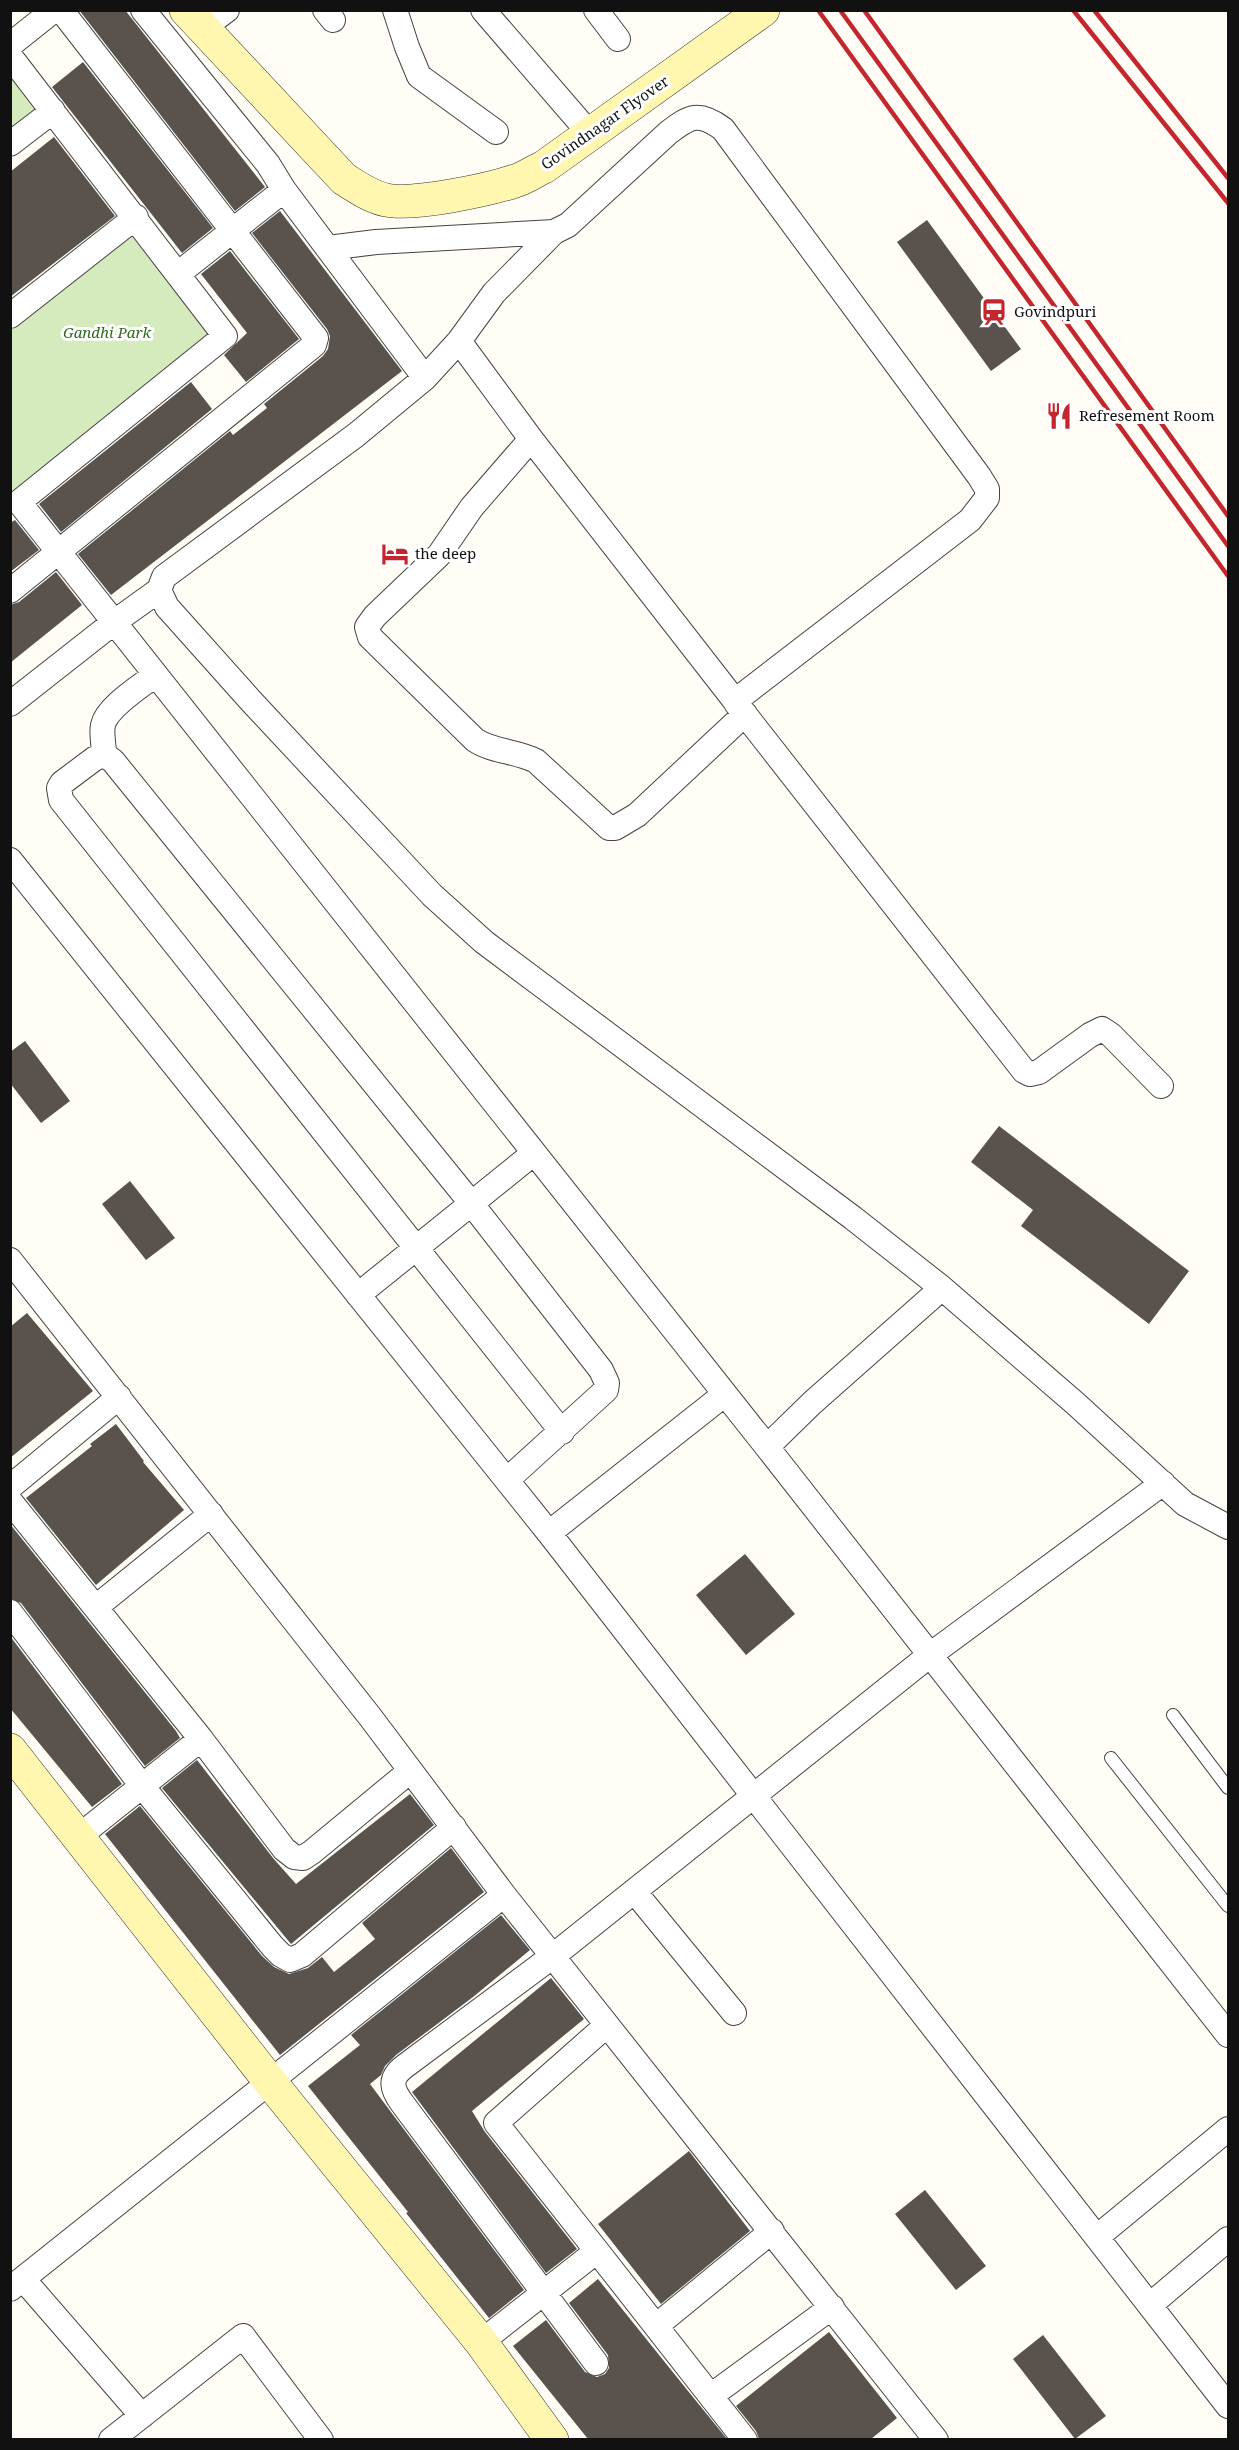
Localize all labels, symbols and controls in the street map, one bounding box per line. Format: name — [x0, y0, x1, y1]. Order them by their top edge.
street label: Govindnagar Flyover — [537, 70, 672, 174]
station icon: Govindpuri — [979, 297, 1009, 327]
place label: Govindpuri — [1014, 301, 1097, 321]
park label: Gandhi Park — [63, 322, 151, 342]
restaurant icon: Refresement Room — [1044, 401, 1074, 431]
place label: Refresement Room — [1079, 405, 1215, 425]
hotel icon: the deep — [380, 539, 410, 569]
place label: the deep — [415, 543, 476, 563]

